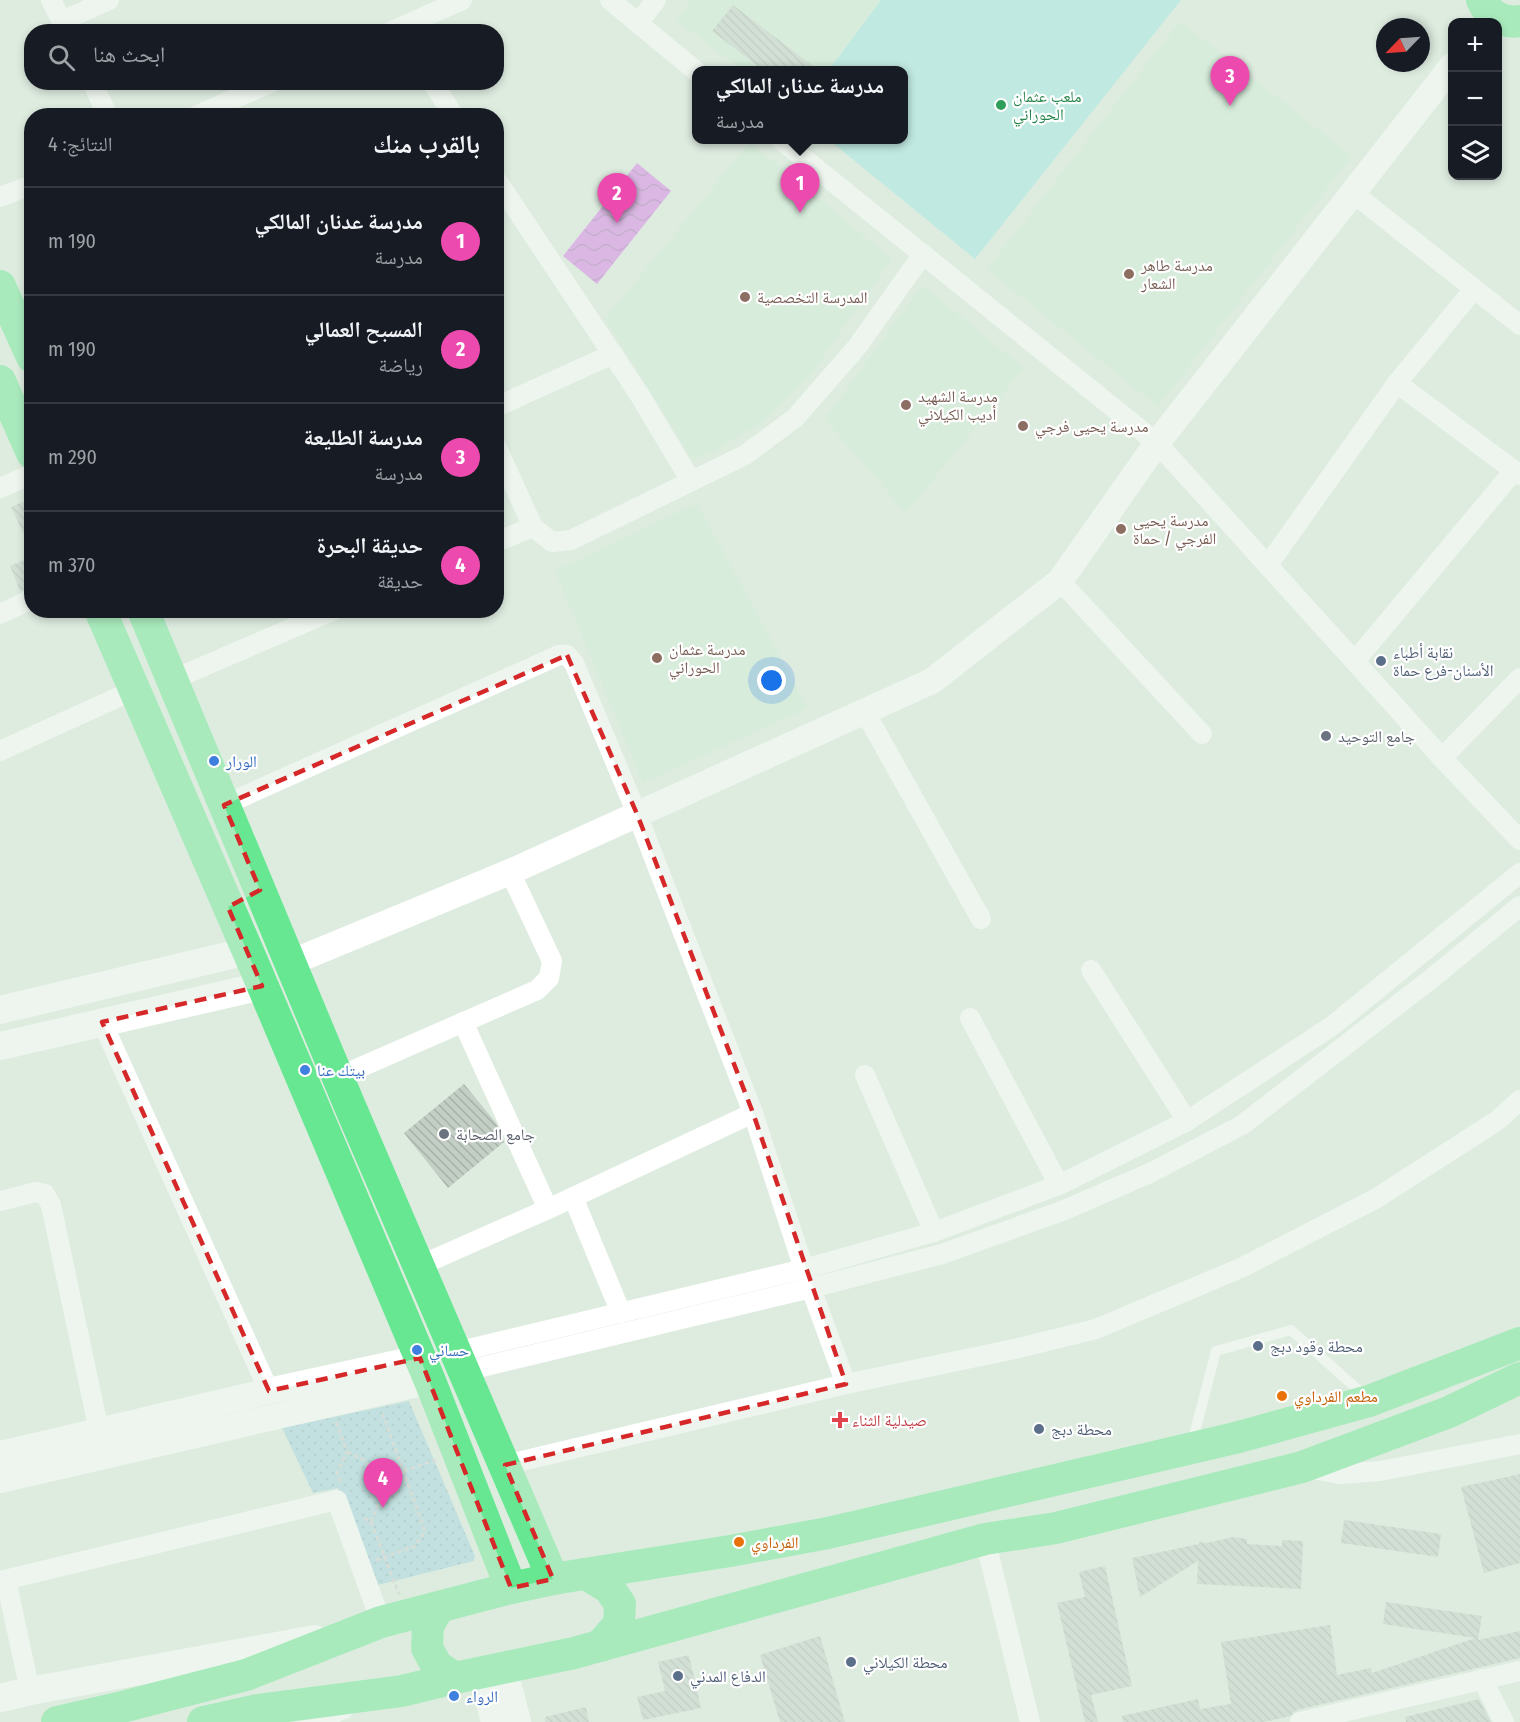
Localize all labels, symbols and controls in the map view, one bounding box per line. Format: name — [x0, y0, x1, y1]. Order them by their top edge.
north arrow — [1376, 18, 1430, 72]
map controls — [1448, 18, 1502, 180]
button: + — [1448, 18, 1502, 72]
search box — [24, 24, 504, 90]
icon: search — [45, 41, 78, 74]
text: ابحث هنا — [93, 41, 165, 68]
pin: 3 — [1210, 57, 1250, 106]
popup — [692, 66, 908, 144]
text: مدرسة عدنان المالكي — [716, 72, 884, 99]
button: − — [1448, 72, 1502, 126]
place label: ملعب عثمان الحوراني — [1013, 87, 1082, 127]
marker: ملعب عثمان الحوراني — [994, 98, 1008, 112]
text: مدرسة — [716, 109, 764, 133]
button: layers — [1448, 126, 1502, 180]
text: بالقرب منك — [373, 129, 480, 160]
text: النتائج: 4 — [48, 132, 113, 156]
pin: 1 — [780, 164, 820, 213]
pin: 2 — [598, 174, 636, 223]
text: مدرسة عدنان المالكي — [254, 208, 423, 235]
text: 190 m — [48, 229, 96, 253]
text: 1 — [456, 229, 465, 253]
text: مدرسة — [374, 245, 423, 269]
place label: مدرسة طاهر الشعار — [1140, 256, 1213, 293]
marker: مدرسة طاهر الشعار — [1122, 267, 1136, 281]
place label: المدرسة التخصصية — [757, 288, 868, 307]
marker: المدرسة التخصصية — [738, 290, 752, 304]
text: المسبح العمالي — [304, 316, 423, 343]
text: 190 m — [48, 337, 96, 361]
text: 2 — [456, 337, 465, 361]
text: رياضة — [379, 353, 423, 377]
place label: مدرسة الشهيد أديب الكيلاني — [918, 387, 998, 427]
marker: مدرسة الشهيد أديب الكيلاني — [899, 398, 913, 412]
place label: مدرسة يحيى فرجي — [1035, 417, 1149, 439]
marker: مدرسة يحيى فرجي — [1016, 419, 1030, 433]
text: مدرسة الطليعة — [303, 424, 423, 451]
text: 290 m — [48, 445, 97, 469]
text: 3 — [456, 445, 465, 469]
text: مدرسة — [374, 461, 423, 485]
place label: مدرسة يحيى الفرجي / حماة — [1133, 511, 1216, 551]
marker: مدرسة يحيى الفرجي / حماة — [1114, 522, 1128, 536]
text: حديقة البحرة — [317, 532, 423, 559]
text: 370 m — [48, 553, 95, 577]
text: 4 — [455, 553, 466, 577]
text: حديقة — [377, 569, 423, 593]
place label: مدرسة عثمان الحوراني — [669, 640, 745, 680]
place label: نقابة أطباء الأسنان-فرع حماة — [1393, 643, 1494, 681]
marker: مدرسة عثمان الحوراني — [650, 651, 664, 665]
marker: نقابة أطباء الأسنان-فرع حماة — [1374, 654, 1388, 668]
your location — [757, 666, 786, 695]
place label: جامع التوحيد — [1338, 727, 1415, 747]
marker: جامع التوحيد — [1319, 729, 1333, 743]
place label: الورار — [225, 752, 257, 771]
marker: الورار — [207, 754, 221, 768]
place label: بيتك عنا — [317, 1061, 365, 1080]
marker: بيتك عنا — [298, 1063, 312, 1077]
place label: جامع الصحابة — [456, 1125, 535, 1145]
marker: جامع الصحابة — [437, 1127, 451, 1141]
place label: محطة وقود دبج — [1270, 1337, 1363, 1357]
marker: محطة وقود دبج — [1251, 1339, 1265, 1353]
place label: حساني — [429, 1341, 469, 1363]
marker: حساني — [410, 1343, 424, 1357]
place label: مطعم الفرداوي — [1294, 1387, 1378, 1409]
marker: مطعم الفرداوي — [1275, 1389, 1289, 1403]
place label: صيدلية الثناء — [852, 1411, 927, 1430]
marker: صيدلية الثناء — [833, 1413, 847, 1427]
place label: محطة دبج — [1051, 1420, 1112, 1440]
marker: محطة دبج — [1032, 1422, 1046, 1436]
pin: 4 — [364, 1458, 403, 1508]
place label: الفرداوي — [751, 1533, 799, 1555]
marker: الفرداوي — [732, 1535, 746, 1549]
place label: محطة الكيلاني — [863, 1653, 947, 1675]
marker: محطة الكيلاني — [844, 1655, 858, 1669]
place label: الدفاع المدني — [690, 1667, 766, 1689]
marker: الدفاع المدني — [671, 1669, 685, 1683]
place label: الرواء — [466, 1687, 498, 1706]
marker: الرواء — [447, 1689, 461, 1703]

